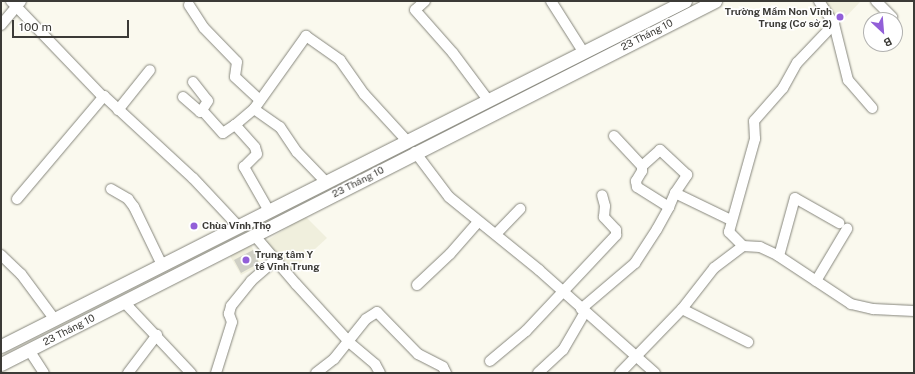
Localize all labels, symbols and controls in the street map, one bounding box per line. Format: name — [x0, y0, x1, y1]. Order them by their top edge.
place label: Trường Mầm Non Vĩnh Trung (Cơ sở 2) — [724, 5, 832, 28]
scale bar — [14, 12, 131, 38]
marker: Trường Mầm Non Vĩnh Trung (Cơ sở 2) — [835, 12, 845, 22]
north arrow — [863, 12, 903, 52]
street label: 23 Tháng 10 — [619, 17, 675, 53]
text: 100 m — [19, 20, 52, 34]
text: B — [882, 35, 894, 49]
street label: 23 Tháng 10 — [330, 164, 386, 200]
place label: Chùa Vĩnh Thọ — [202, 220, 271, 232]
marker: Chùa Vĩnh Thọ — [189, 221, 199, 231]
place label: Trung tâm Y tế Vĩnh Trung — [255, 248, 320, 272]
marker: Trung tâm Y tế Vĩnh Trung — [240, 254, 252, 266]
street label: 23 Tháng 10 — [41, 312, 97, 348]

